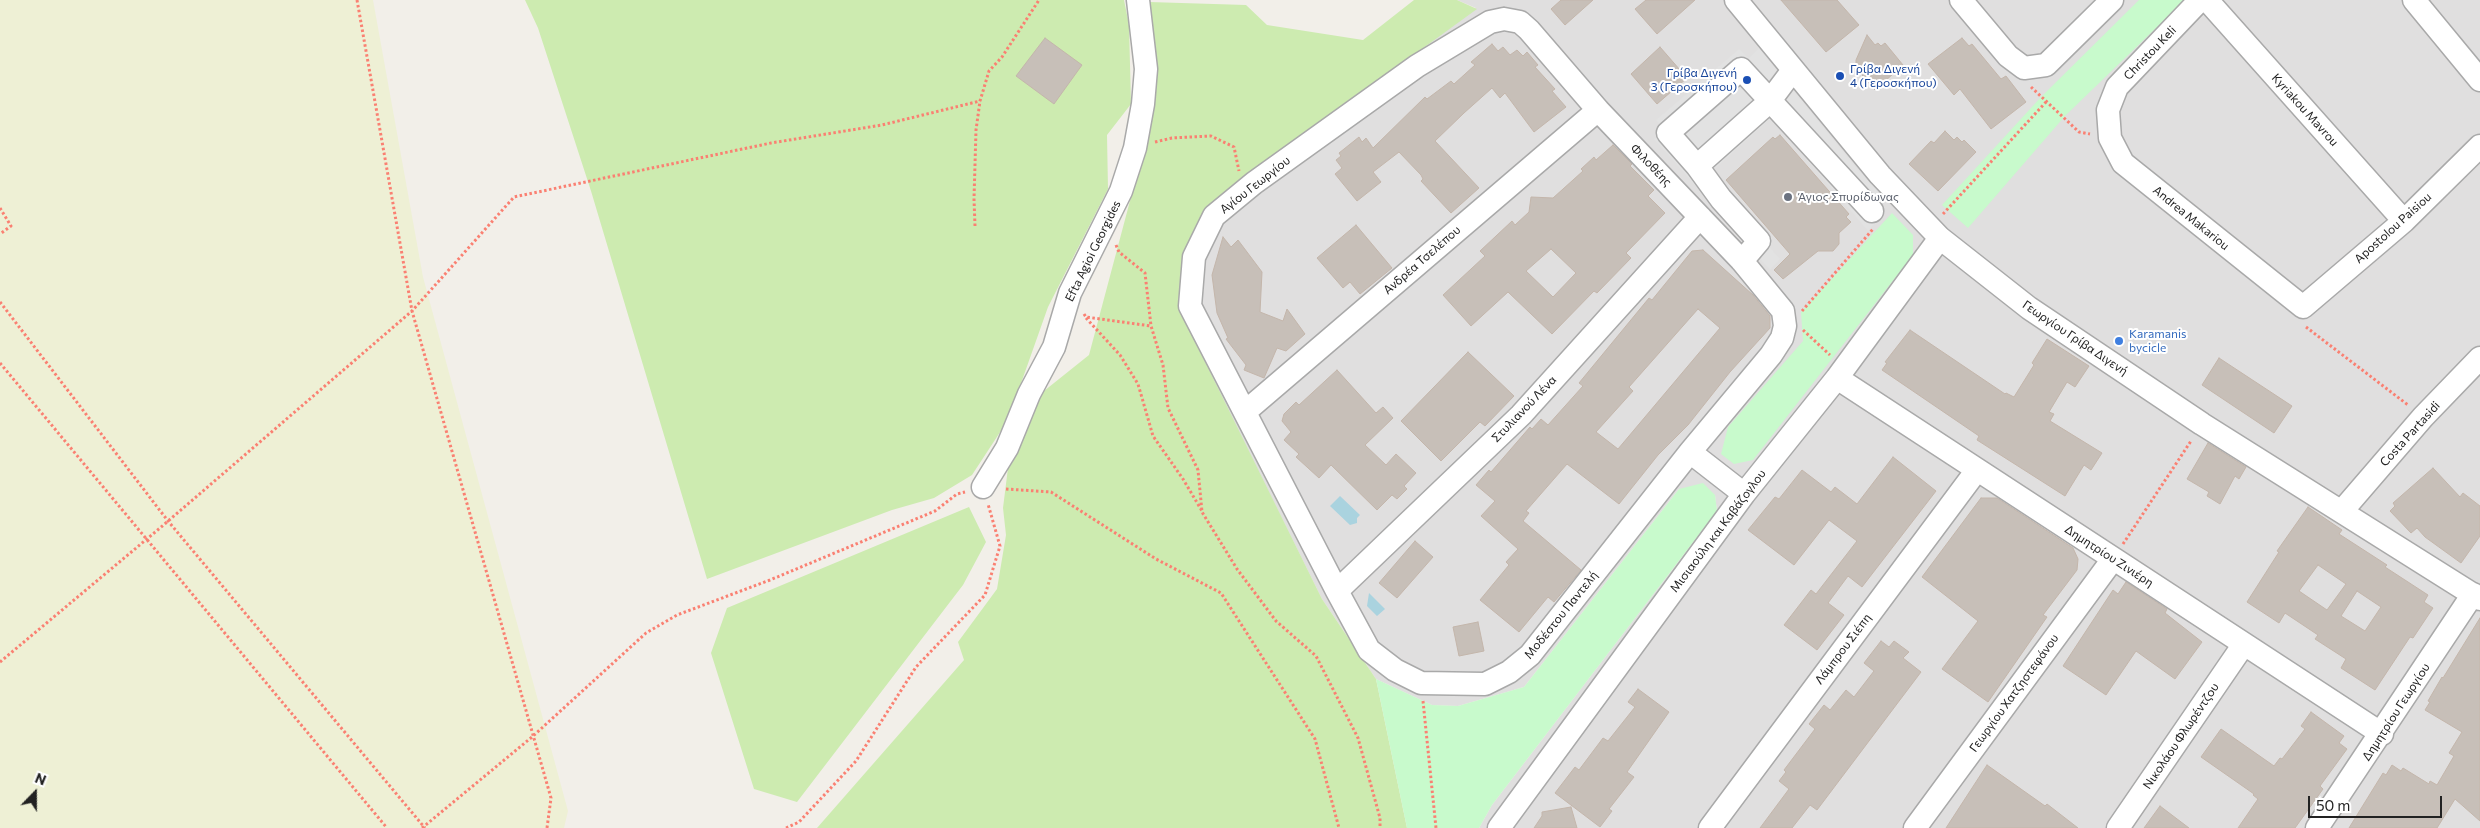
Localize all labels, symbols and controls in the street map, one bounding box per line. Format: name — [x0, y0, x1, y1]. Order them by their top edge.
street label: Christou Keli — [2121, 23, 2179, 83]
place label: Γρίβα Διγενή 4 (Γεροσκήπου) — [1850, 62, 1937, 90]
place label: Γρίβα Διγενή 3 (Γεροσκήπου) — [1651, 66, 1737, 94]
marker: Γρίβα Διγενή 4 (Γεροσκήπου) — [1834, 70, 1846, 82]
street label: Kyriakou Mavrou — [2269, 71, 2341, 149]
marker: Γρίβα Διγενή 3 (Γεροσκήπου) — [1741, 74, 1753, 86]
street label: Φιλοθέης — [1627, 141, 1675, 189]
street label: Αγίου Γεωργίου — [1217, 153, 1293, 217]
street label: Andrea Makariou — [2150, 183, 2232, 253]
place label: Άγιος Σπυρίδωνας — [1798, 190, 1899, 204]
street label: Apostolou Paisiou — [2352, 190, 2434, 266]
marker: Άγιος Σπυρίδωνας — [1782, 191, 1794, 203]
street label: Efta Agioi Georgides — [1062, 198, 1124, 304]
street label: Ανδρέα Τσελέπου — [1381, 223, 1463, 297]
street label: Γεωργίου Γρίβα Διγενή — [2020, 297, 2130, 379]
place label: Karamanis bycicle — [2129, 327, 2186, 355]
marker: Karamanis bycicle — [2113, 335, 2125, 347]
street label: Στυλιανού Λένα — [1489, 373, 1559, 445]
street label: Costa Partasidi — [2377, 399, 2443, 469]
street label: Μισιαούλη και Καβάζογλου — [1667, 467, 1769, 595]
street label: Δημητρίου Ζινιέρη — [2062, 522, 2156, 590]
street label: Μοδέστου Παντελή — [1521, 568, 1601, 662]
street label: Λάμπρου Σιέπη — [1812, 611, 1874, 687]
street label: Γεωργίου Χατζηστεφάνου — [1966, 631, 2062, 755]
street label: Δημητρίου Γεωργίου — [2359, 661, 2433, 763]
street label: Νικολάου Φλωρέντζου — [2140, 680, 2222, 792]
north arrow — [10, 768, 60, 818]
text: N — [33, 769, 49, 788]
scale bar — [2310, 786, 2444, 818]
text: 50 m — [2316, 796, 2350, 814]

